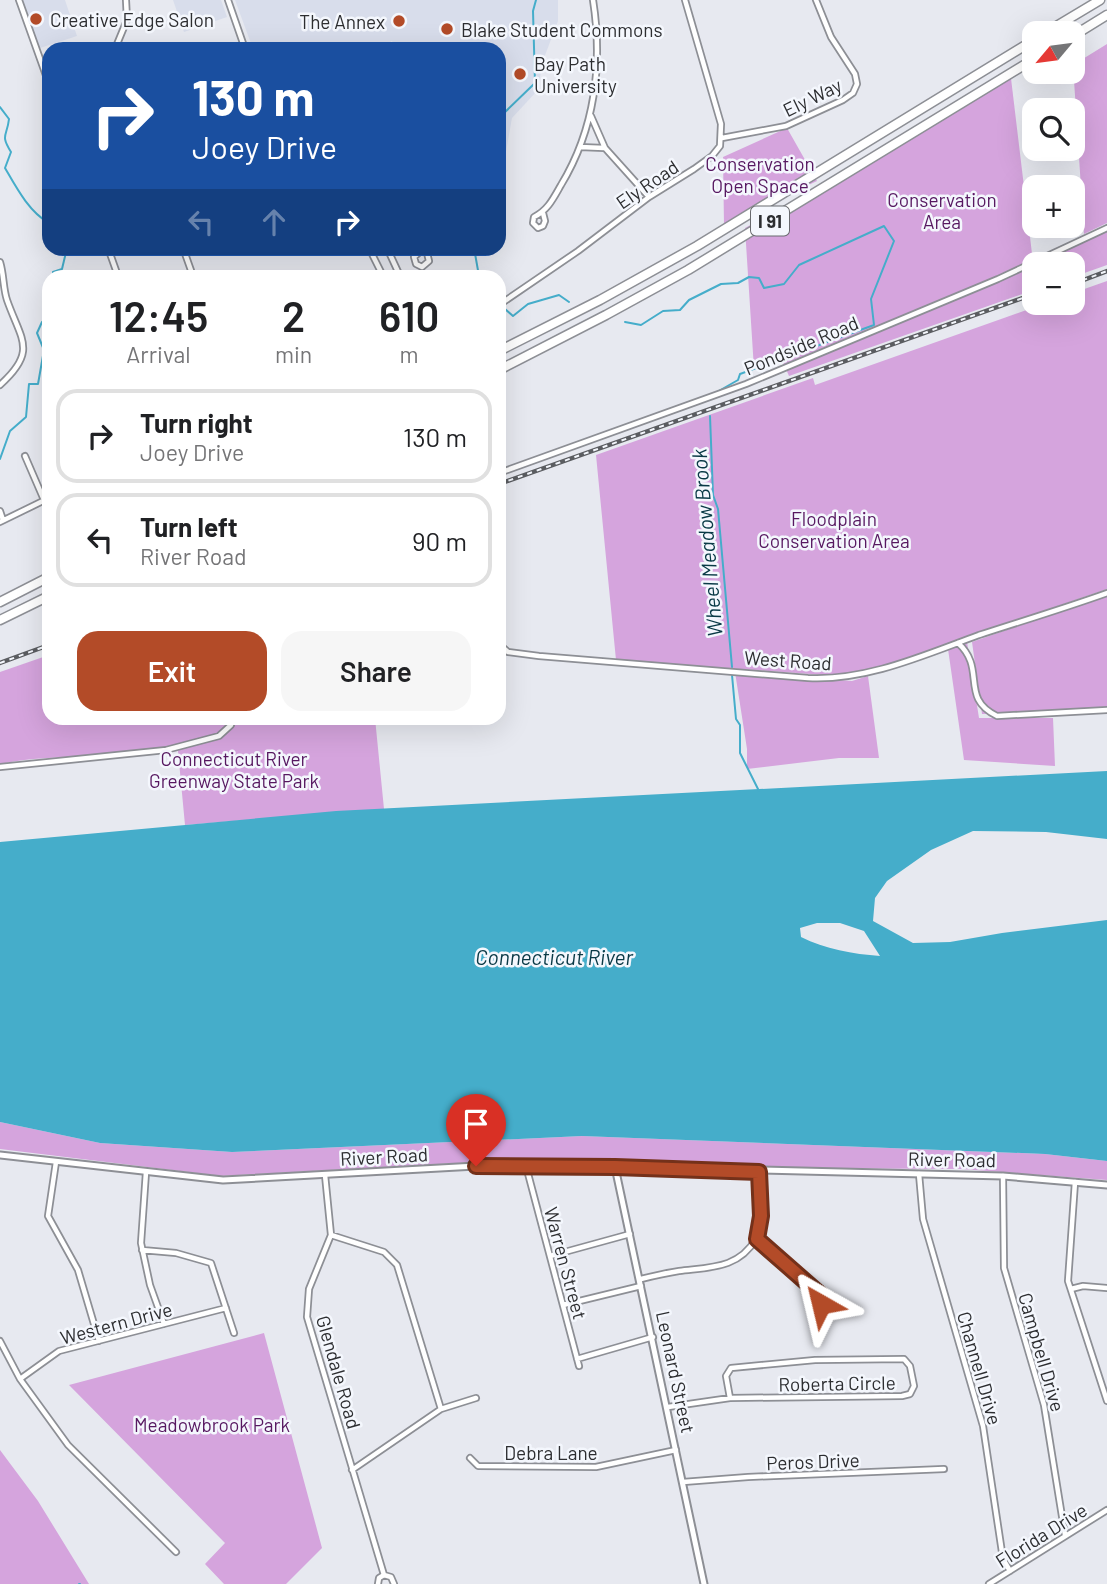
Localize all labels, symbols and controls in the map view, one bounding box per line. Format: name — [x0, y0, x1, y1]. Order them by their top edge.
place label: Creative Edge Salon — [50, 8, 214, 31]
place label: The Annex — [299, 10, 385, 33]
marker: Creative Edge Salon — [28, 11, 44, 27]
marker: The Annex — [391, 13, 407, 29]
place label: Blake Student Commons — [461, 18, 663, 41]
marker: Blake Student Commons — [439, 21, 455, 37]
north arrow — [1022, 21, 1085, 84]
map controls — [1022, 21, 1085, 315]
place label: Bay Path University — [534, 52, 617, 97]
marker: Bay Path University — [512, 66, 528, 82]
text: 130 m — [192, 67, 314, 126]
icon: right — [77, 70, 168, 161]
street label: Ely Way — [779, 73, 845, 121]
button: search — [1022, 98, 1085, 161]
text: Joey Drive — [192, 127, 337, 165]
park label: Conservation Open Space — [705, 152, 815, 197]
street label: Ely Road — [611, 155, 683, 213]
button: + — [1022, 175, 1085, 238]
park label: Conservation Area — [887, 188, 997, 233]
icon: left — [182, 203, 220, 241]
icon: ahead — [255, 203, 293, 241]
icon: right — [328, 203, 366, 241]
road number: I 91 — [751, 206, 789, 236]
button: − — [1022, 252, 1085, 315]
text: 12:45 — [109, 290, 208, 340]
text: 2 — [282, 290, 305, 340]
text: 610 — [379, 290, 439, 340]
street label: Pondside Road — [740, 311, 862, 379]
text: Arrival — [126, 340, 191, 368]
text: min — [275, 340, 312, 368]
text: m — [400, 340, 419, 368]
text: Turn right — [140, 407, 253, 438]
icon: right — [81, 417, 119, 455]
text: 130 m — [403, 421, 467, 452]
text: Joey Drive — [140, 438, 244, 466]
water label: Wheel Meadow Brook — [685, 447, 727, 638]
park label: Floodplain Conservation Area — [758, 507, 910, 552]
text: Turn left — [140, 511, 238, 542]
icon: left — [81, 521, 119, 559]
text: 90 m — [412, 525, 467, 556]
text: River Road — [140, 542, 247, 570]
button: Exit — [77, 631, 267, 711]
button: Share — [281, 631, 471, 711]
street label: West Road — [744, 645, 832, 675]
park label: Connecticut River Greenway State Park — [149, 747, 319, 792]
water label: Connecticut River — [475, 944, 633, 969]
pin — [446, 1094, 506, 1166]
icon: arrive — [457, 1105, 495, 1143]
street label: River Road — [339, 1142, 429, 1170]
street label: River Road — [908, 1147, 996, 1171]
street label: Warren Street — [540, 1204, 592, 1322]
position arrow — [784, 1267, 858, 1341]
street label: Campbell Drive — [1014, 1290, 1070, 1414]
street label: Western Drive — [58, 1297, 174, 1349]
street label: Leonard Street — [652, 1309, 700, 1435]
street label: Channell Drive — [953, 1309, 1007, 1427]
street label: Glendale Road — [312, 1313, 366, 1431]
street label: Roberta Circle — [778, 1370, 896, 1396]
park label: Meadowbrook Park — [134, 1413, 290, 1436]
street label: Debra Lane — [504, 1441, 598, 1464]
street label: Peros Drive — [766, 1448, 860, 1474]
street label: Florida Drive — [991, 1498, 1091, 1572]

